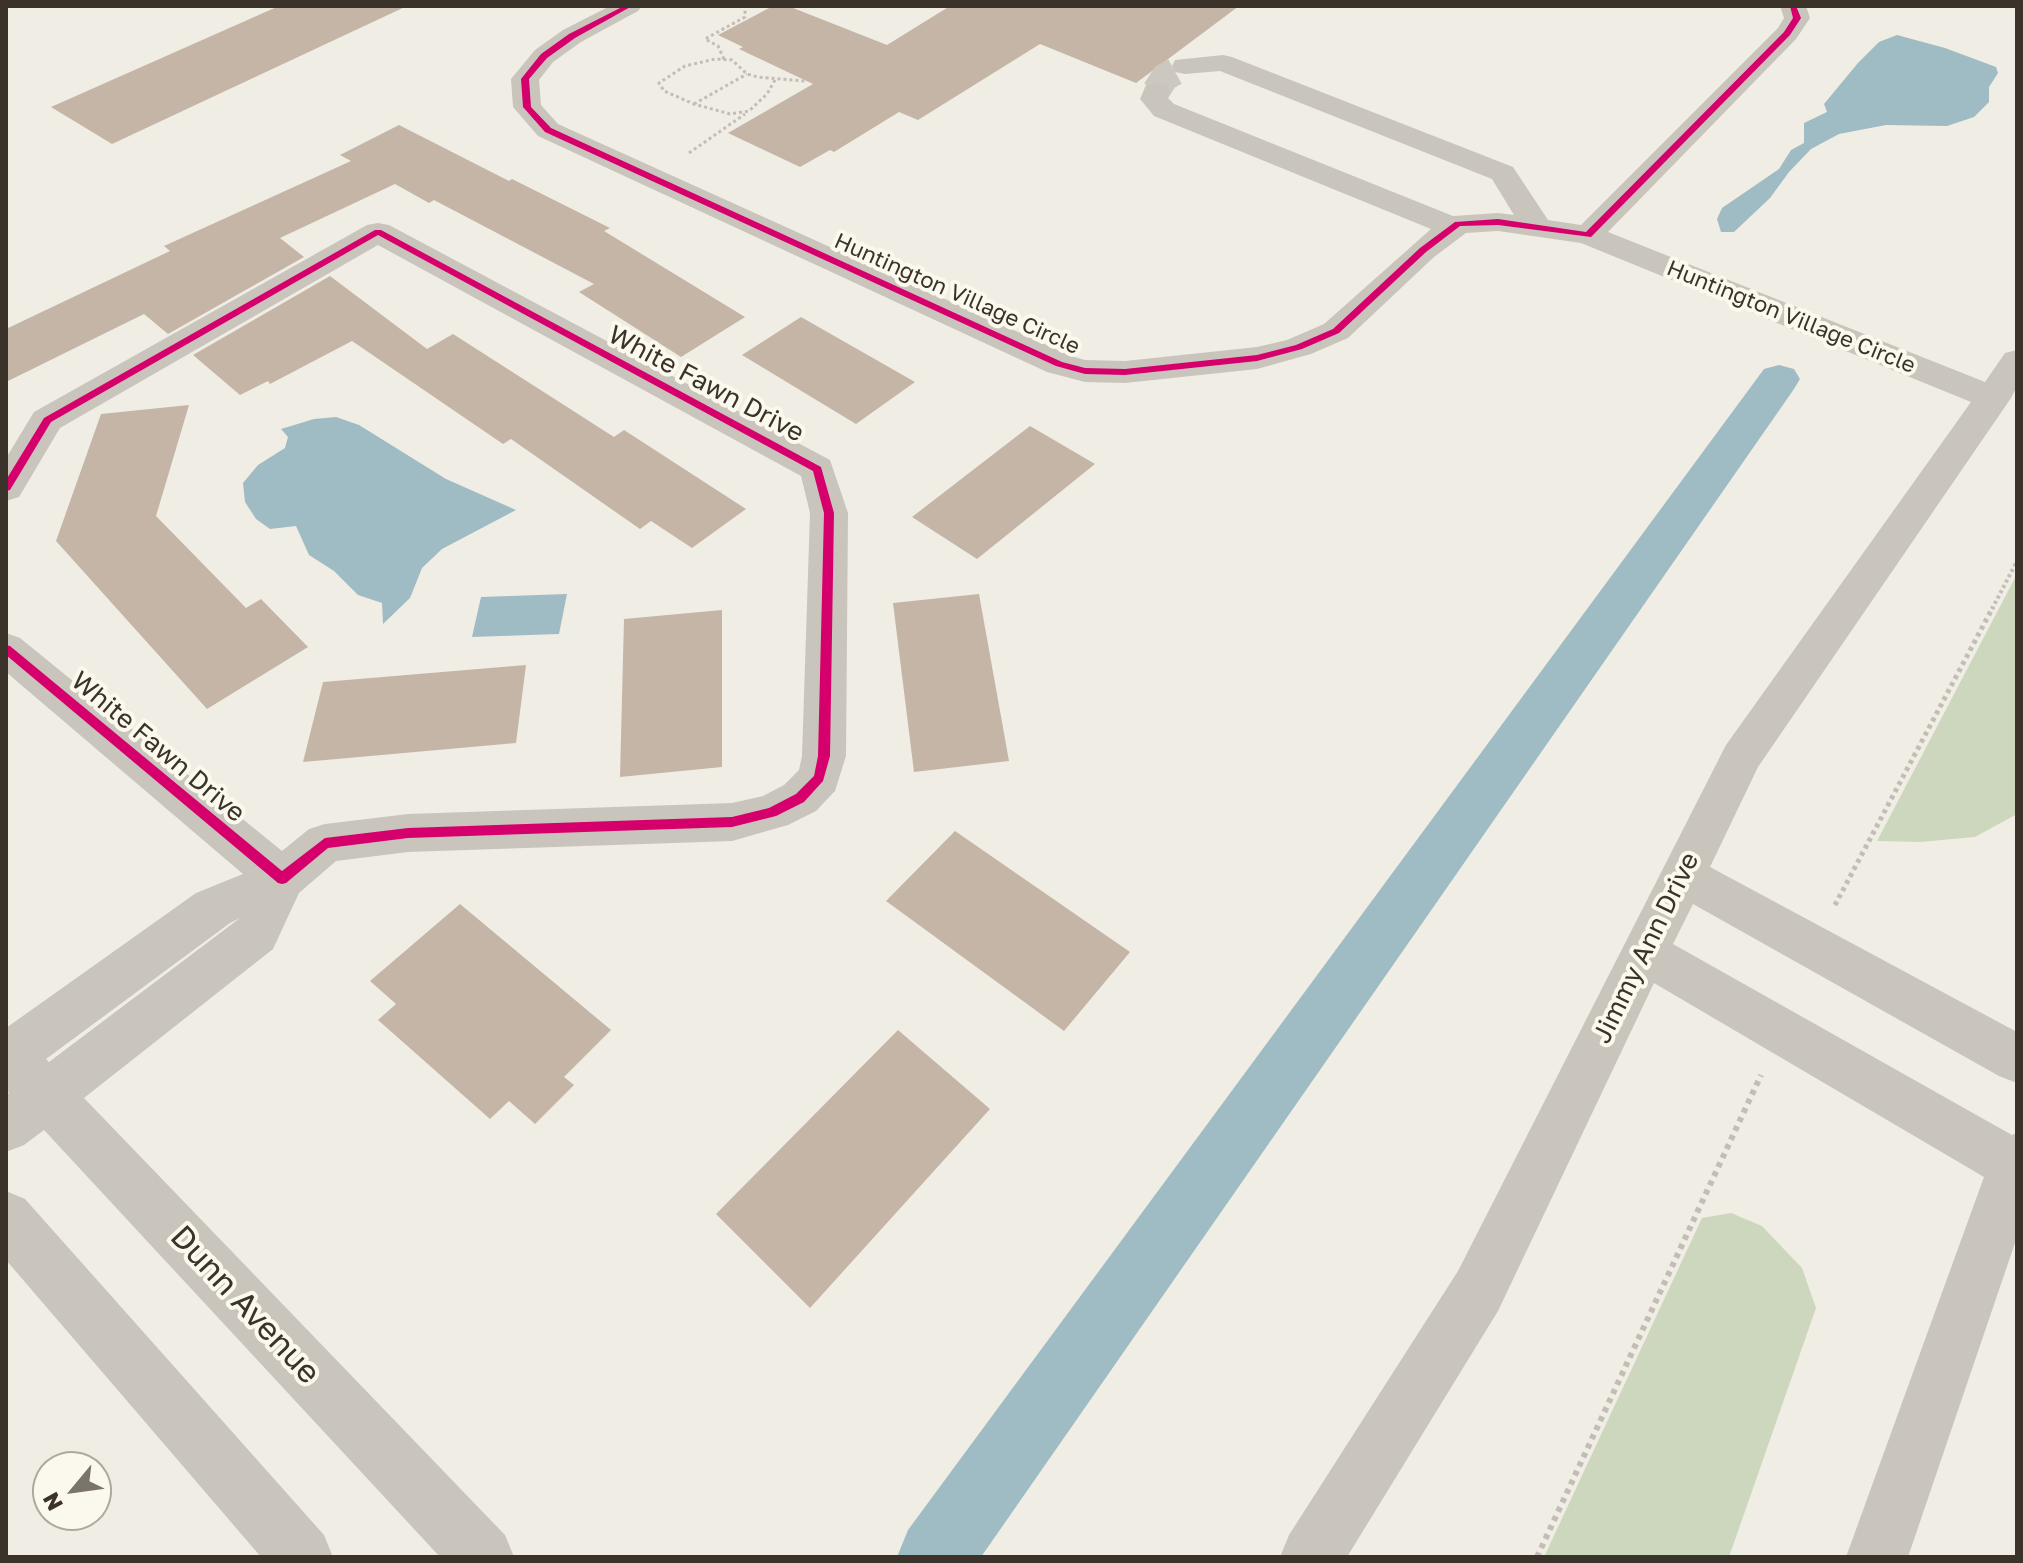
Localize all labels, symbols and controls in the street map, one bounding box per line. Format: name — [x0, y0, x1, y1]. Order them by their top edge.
street label: Huntington Village Circle — [830, 228, 1084, 360]
street label: Huntington Village Circle — [1663, 255, 1919, 379]
street label: White Fawn Drive — [603, 319, 809, 449]
street label: White Fawn Drive — [65, 665, 251, 829]
street label: Jimmy Ann Drive — [1586, 848, 1706, 1048]
street label: Dunn Avenue — [162, 1218, 328, 1392]
north arrow — [32, 1451, 112, 1531]
text: N — [36, 1488, 68, 1516]

